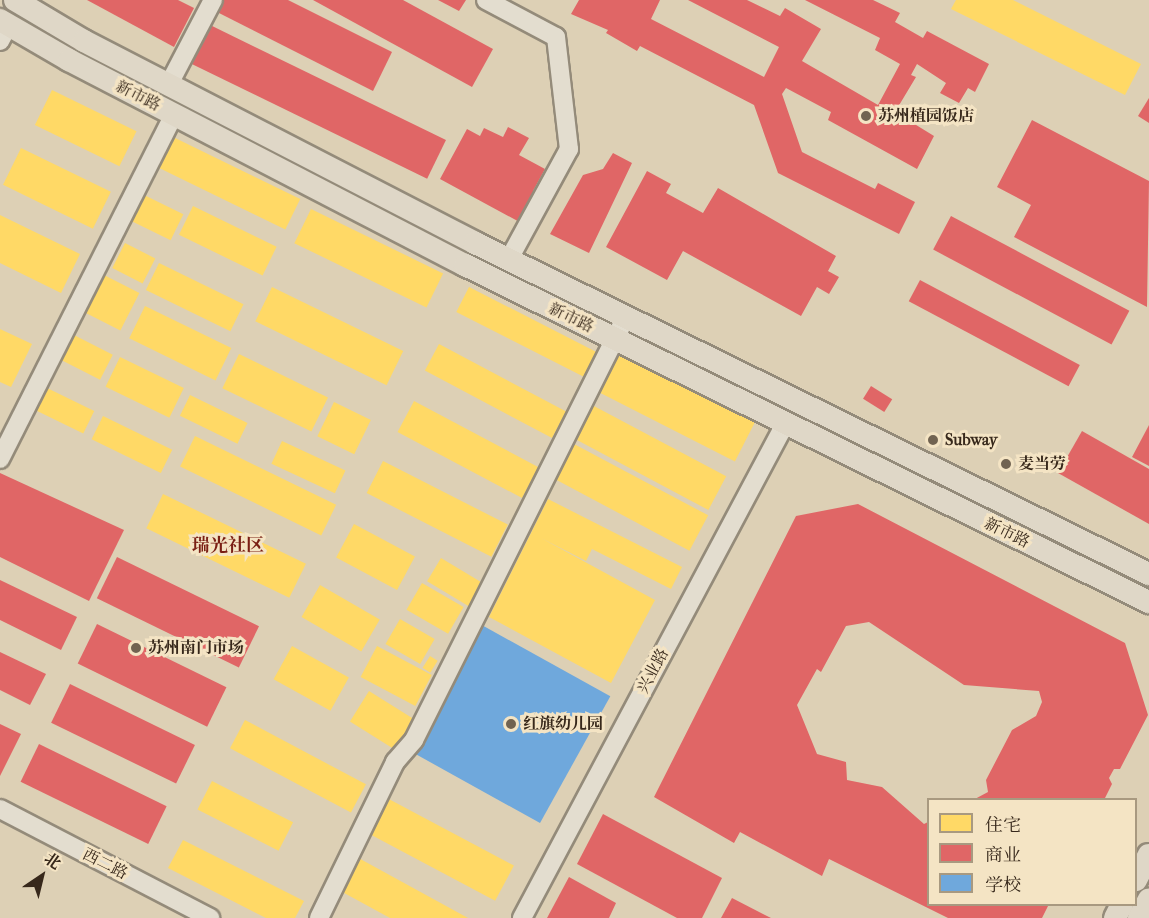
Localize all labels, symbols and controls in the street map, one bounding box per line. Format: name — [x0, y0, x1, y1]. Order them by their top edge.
street label: 新市路 — [112, 77, 164, 115]
place label: 苏州植园饭店 — [878, 106, 974, 126]
marker: 苏州植园饭店 — [859, 109, 873, 123]
street label: 新市路 — [545, 299, 597, 337]
place label: Subway — [945, 430, 998, 450]
marker: Subway — [926, 433, 940, 447]
place label: 麦当劳 — [1018, 454, 1066, 474]
marker: 麦当劳 — [999, 457, 1013, 471]
street label: 新市路 — [981, 514, 1033, 552]
district label: 瑞光社区 — [192, 535, 264, 557]
place label: 苏州南门市场 — [148, 638, 244, 658]
marker: 苏州南门市场 — [129, 641, 143, 655]
street label: 兴业路 — [633, 645, 673, 697]
place label: 红旗幼儿园 — [523, 714, 603, 734]
marker: 红旗幼儿园 — [504, 717, 518, 731]
legend — [927, 798, 1137, 906]
text: 住宅 — [985, 815, 1021, 836]
street label: 西二路 — [79, 845, 131, 883]
text: 商业 — [985, 845, 1021, 866]
north arrow — [12, 846, 72, 906]
text: 北 — [41, 848, 65, 873]
text: 学校 — [985, 875, 1021, 896]

